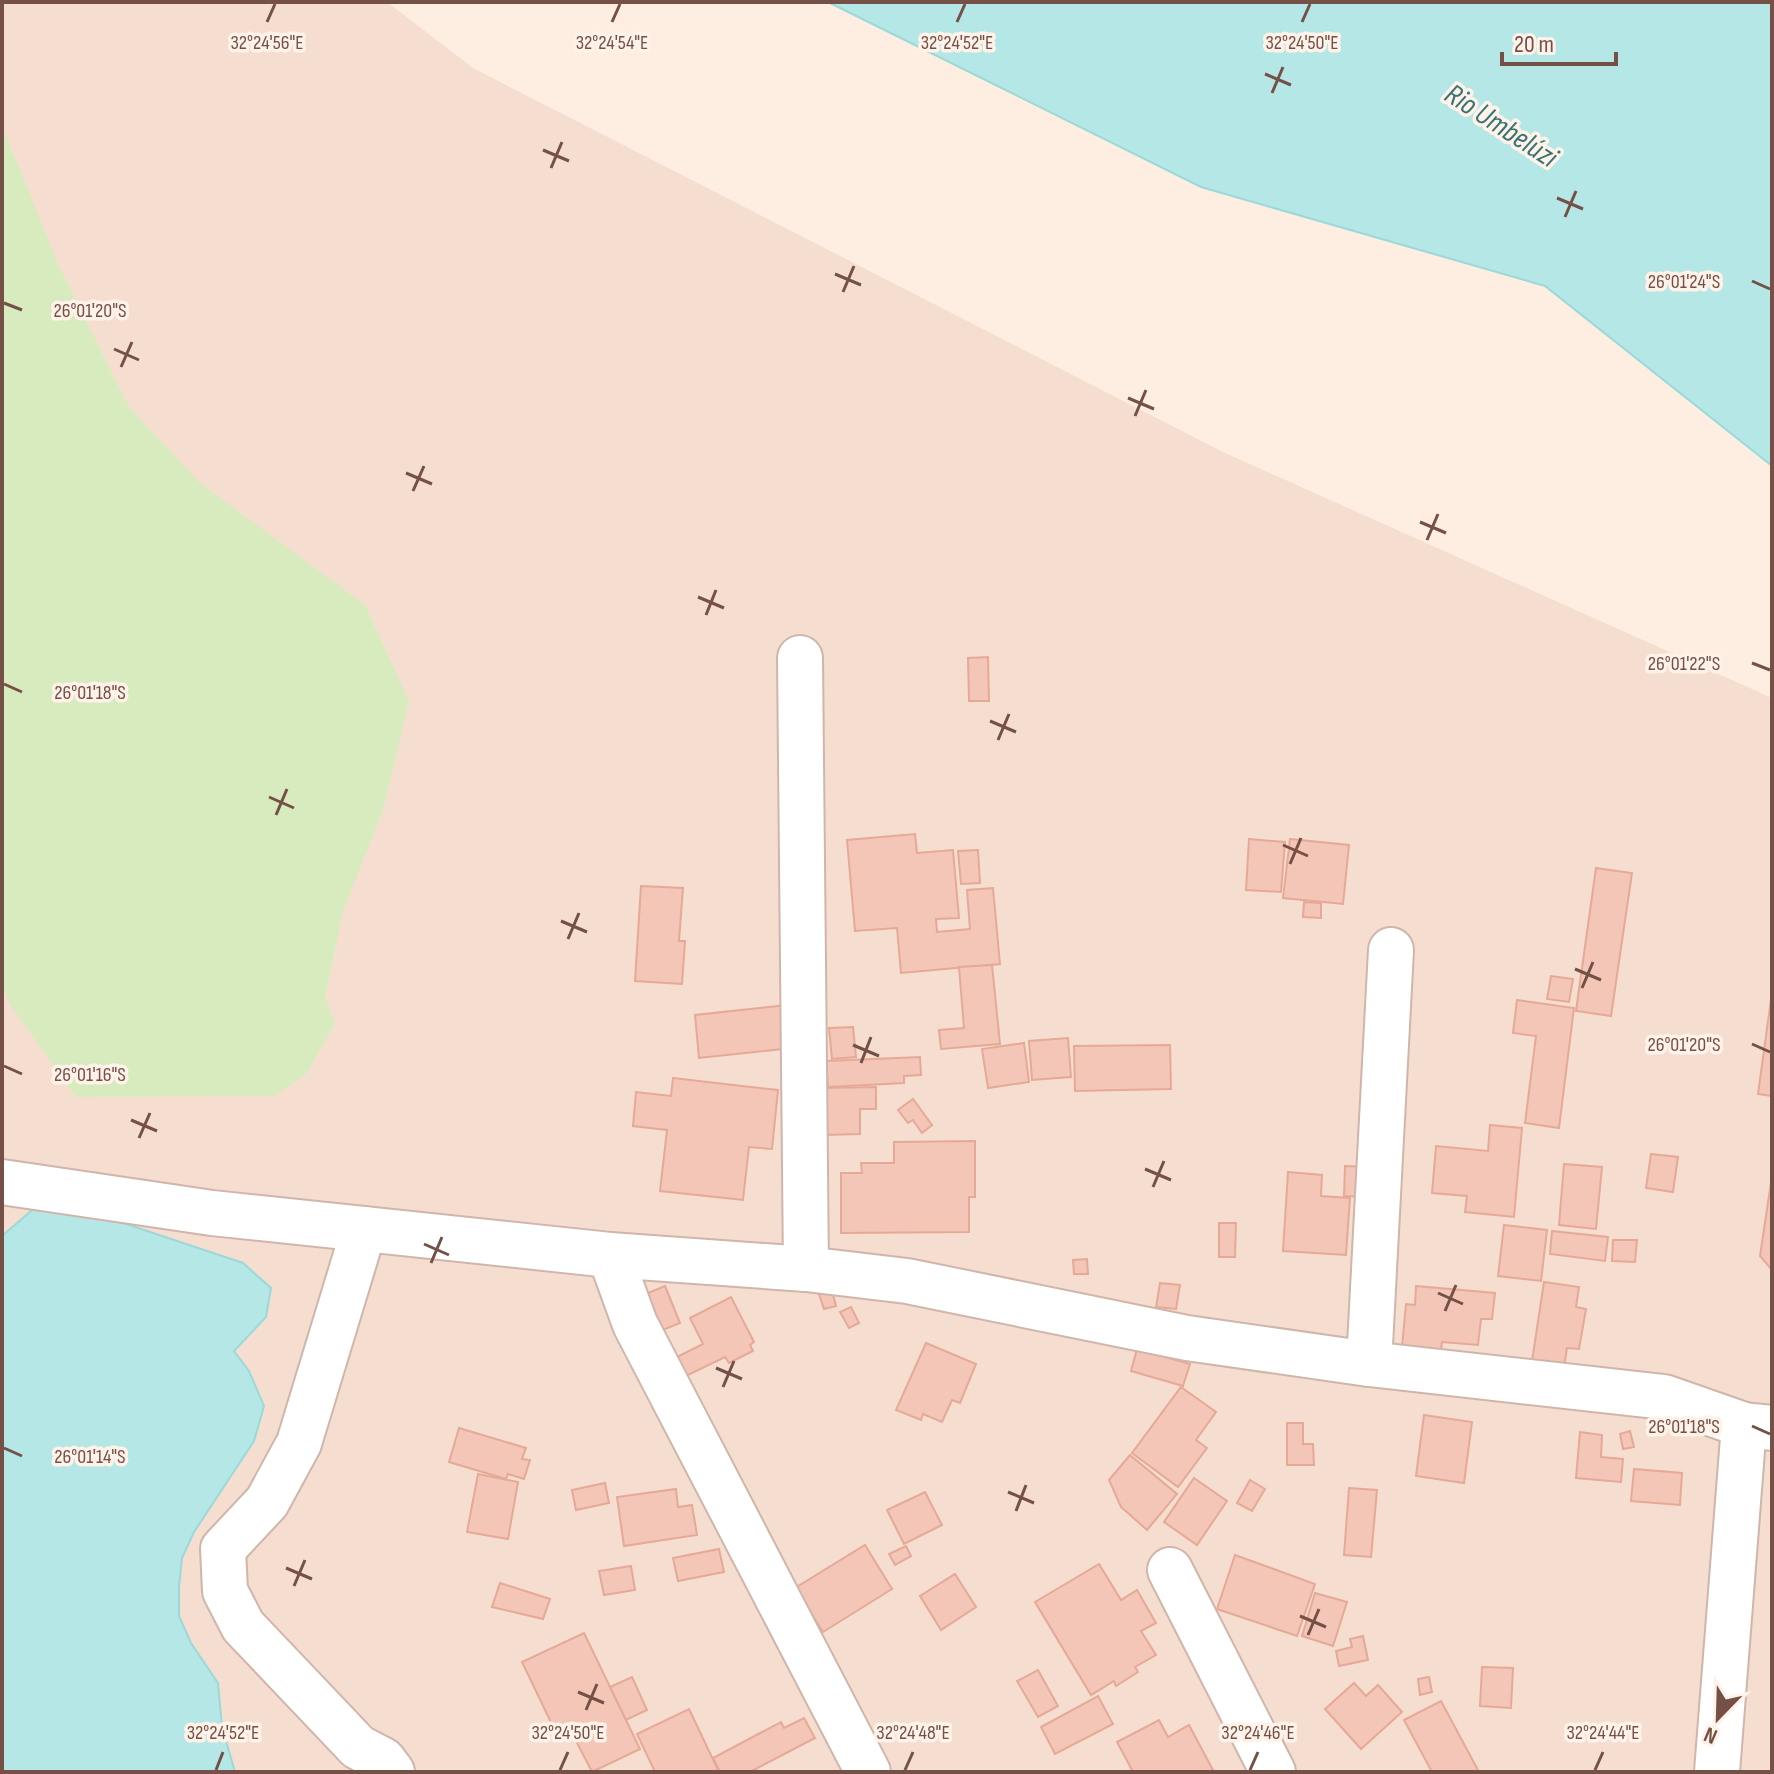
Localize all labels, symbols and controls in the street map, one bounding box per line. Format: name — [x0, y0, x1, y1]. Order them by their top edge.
scale bar — [1502, 16, 1616, 66]
text: 20 m — [1514, 30, 1554, 59]
text: 32°24'56"E — [230, 31, 304, 55]
text: 32°24'54"E — [576, 31, 648, 55]
text: 32°24'52"E — [921, 31, 993, 55]
text: 32°24'50"E — [1265, 31, 1339, 55]
water label: Rio Umbelúzi — [1438, 76, 1565, 177]
text: 26°01'24"S — [1648, 270, 1720, 294]
text: 26°01'20"S — [53, 299, 127, 323]
text: 26°01'22"S — [1648, 652, 1720, 676]
text: 26°01'18"S — [54, 681, 126, 705]
text: 26°01'20"S — [1647, 1033, 1721, 1057]
text: 26°01'16"S — [54, 1063, 126, 1087]
text: 26°01'18"S — [1648, 1415, 1720, 1439]
text: 26°01'14"S — [54, 1445, 126, 1469]
north arrow — [1678, 1678, 1758, 1758]
text: N — [1700, 1720, 1721, 1750]
text: 32°24'52"E — [187, 1721, 259, 1745]
text: 32°24'50"E — [531, 1721, 605, 1745]
text: 32°24'48"E — [876, 1721, 950, 1745]
text: 32°24'46"E — [1221, 1721, 1295, 1745]
text: 32°24'44"E — [1566, 1721, 1640, 1745]

